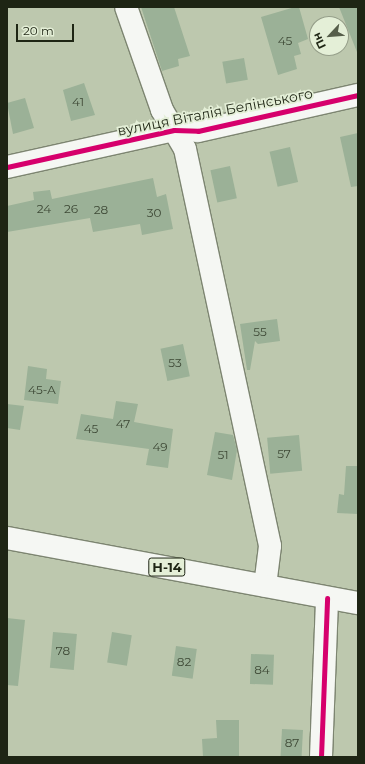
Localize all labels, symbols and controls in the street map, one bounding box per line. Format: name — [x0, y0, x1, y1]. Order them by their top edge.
scale bar — [18, 16, 76, 42]
north arrow — [309, 16, 349, 56]
text: 20 m — [23, 23, 54, 38]
text: Пн — [309, 30, 329, 51]
house number: 45 — [278, 34, 292, 48]
street label: вулиця Віталія Белінського — [116, 85, 314, 139]
house number: 41 — [72, 95, 84, 109]
house number: 24 — [37, 202, 51, 216]
house number: 26 — [64, 202, 78, 216]
house number: 28 — [94, 203, 108, 217]
house number: 30 — [147, 206, 161, 220]
house number: 55 — [253, 325, 267, 339]
house number: 53 — [168, 356, 182, 370]
house number: 45-А — [28, 383, 56, 397]
house number: 47 — [116, 417, 130, 431]
house number: 45 — [84, 422, 98, 436]
house number: 49 — [152, 440, 168, 454]
house number: 57 — [277, 447, 291, 461]
house number: 51 — [217, 448, 229, 462]
road number: Н-14 — [148, 556, 186, 578]
house number: 78 — [56, 644, 70, 658]
house number: 82 — [177, 655, 191, 669]
house number: 84 — [254, 663, 270, 677]
house number: 87 — [285, 736, 299, 750]

